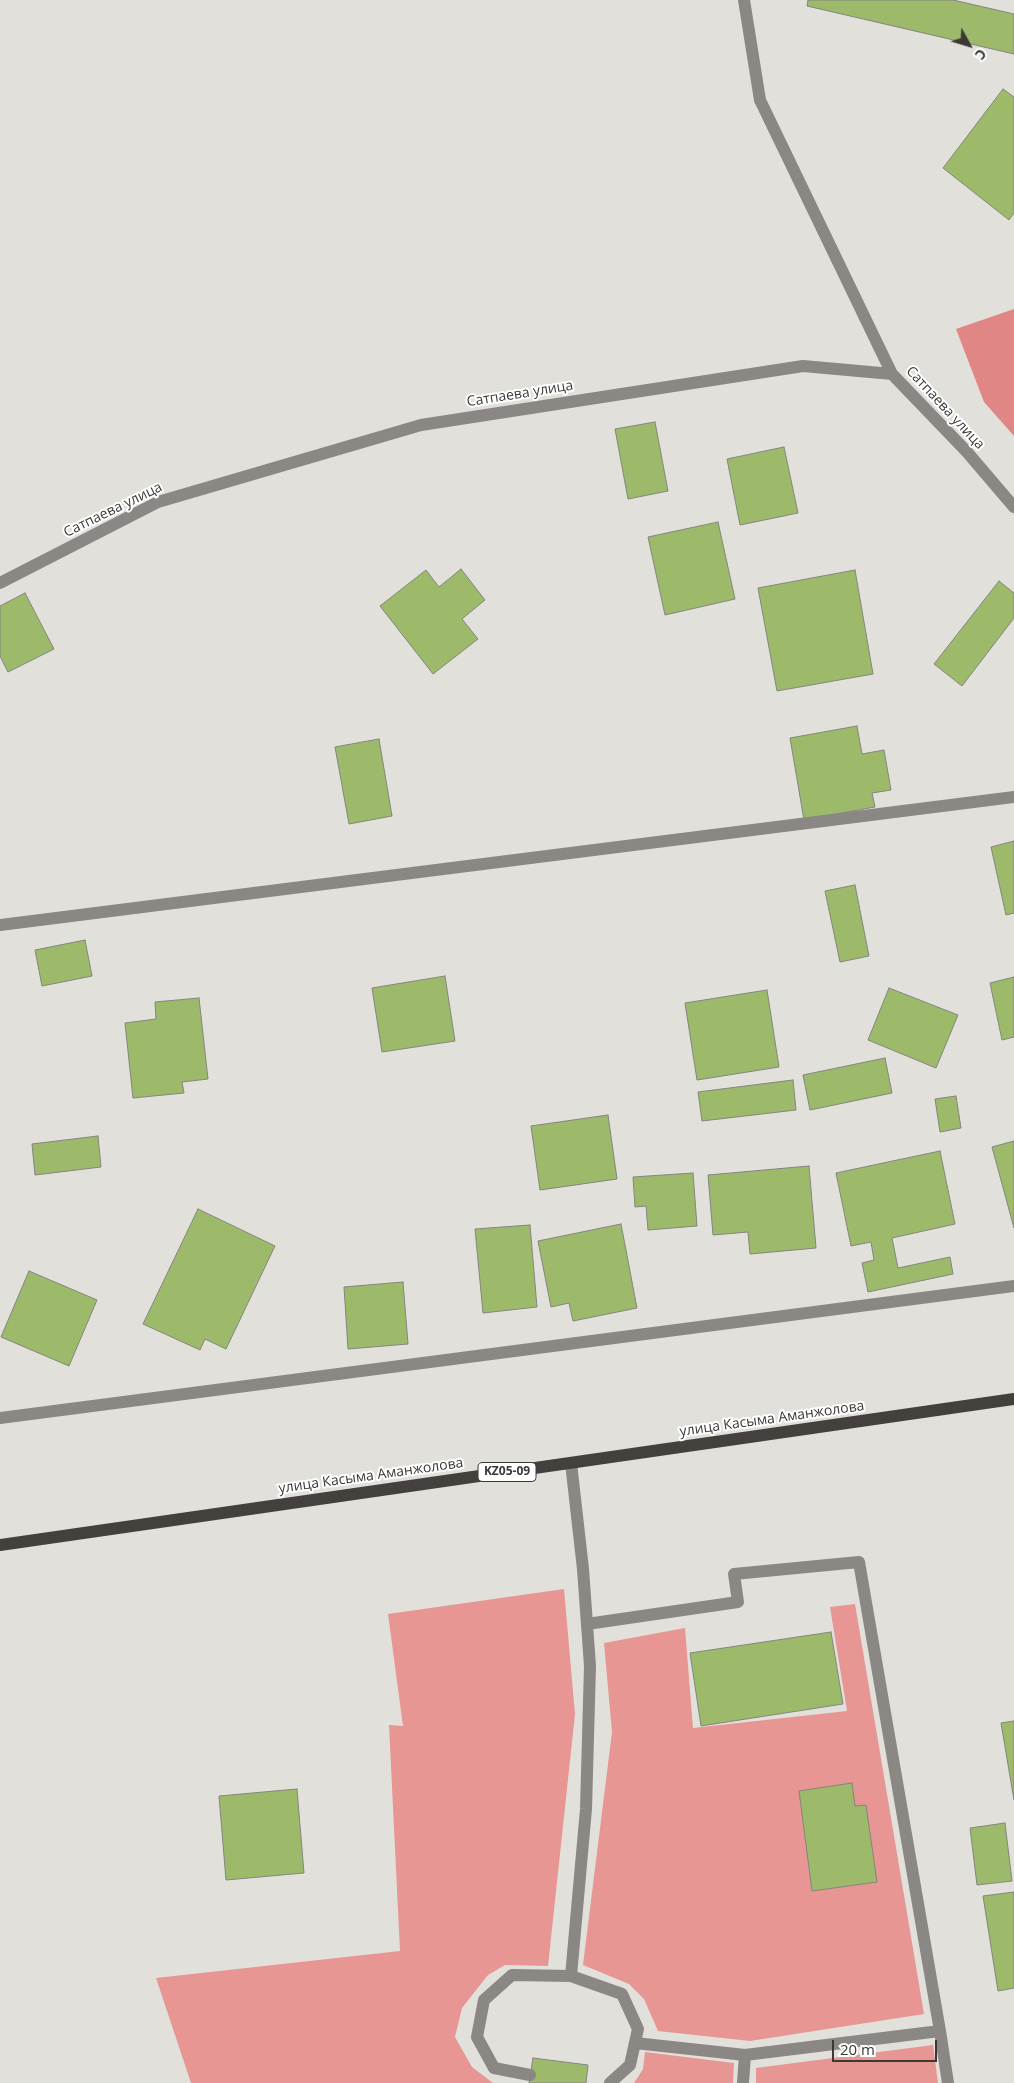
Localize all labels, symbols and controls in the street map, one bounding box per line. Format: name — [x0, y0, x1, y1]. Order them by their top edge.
north arrow — [944, 20, 994, 70]
text: С — [971, 45, 991, 64]
street label: Сатпаева улица — [902, 363, 988, 453]
street label: Сатпаева улица — [466, 377, 574, 411]
street label: Сатпаева улица — [61, 479, 165, 541]
street label: улица Касыма Аманжолова — [679, 1398, 865, 1440]
street label: улица Касыма Аманжолова — [278, 1455, 464, 1497]
road number: KZ05-09 — [478, 1462, 536, 1481]
scale bar — [834, 2030, 939, 2062]
text: 20 m — [840, 2039, 875, 2059]

